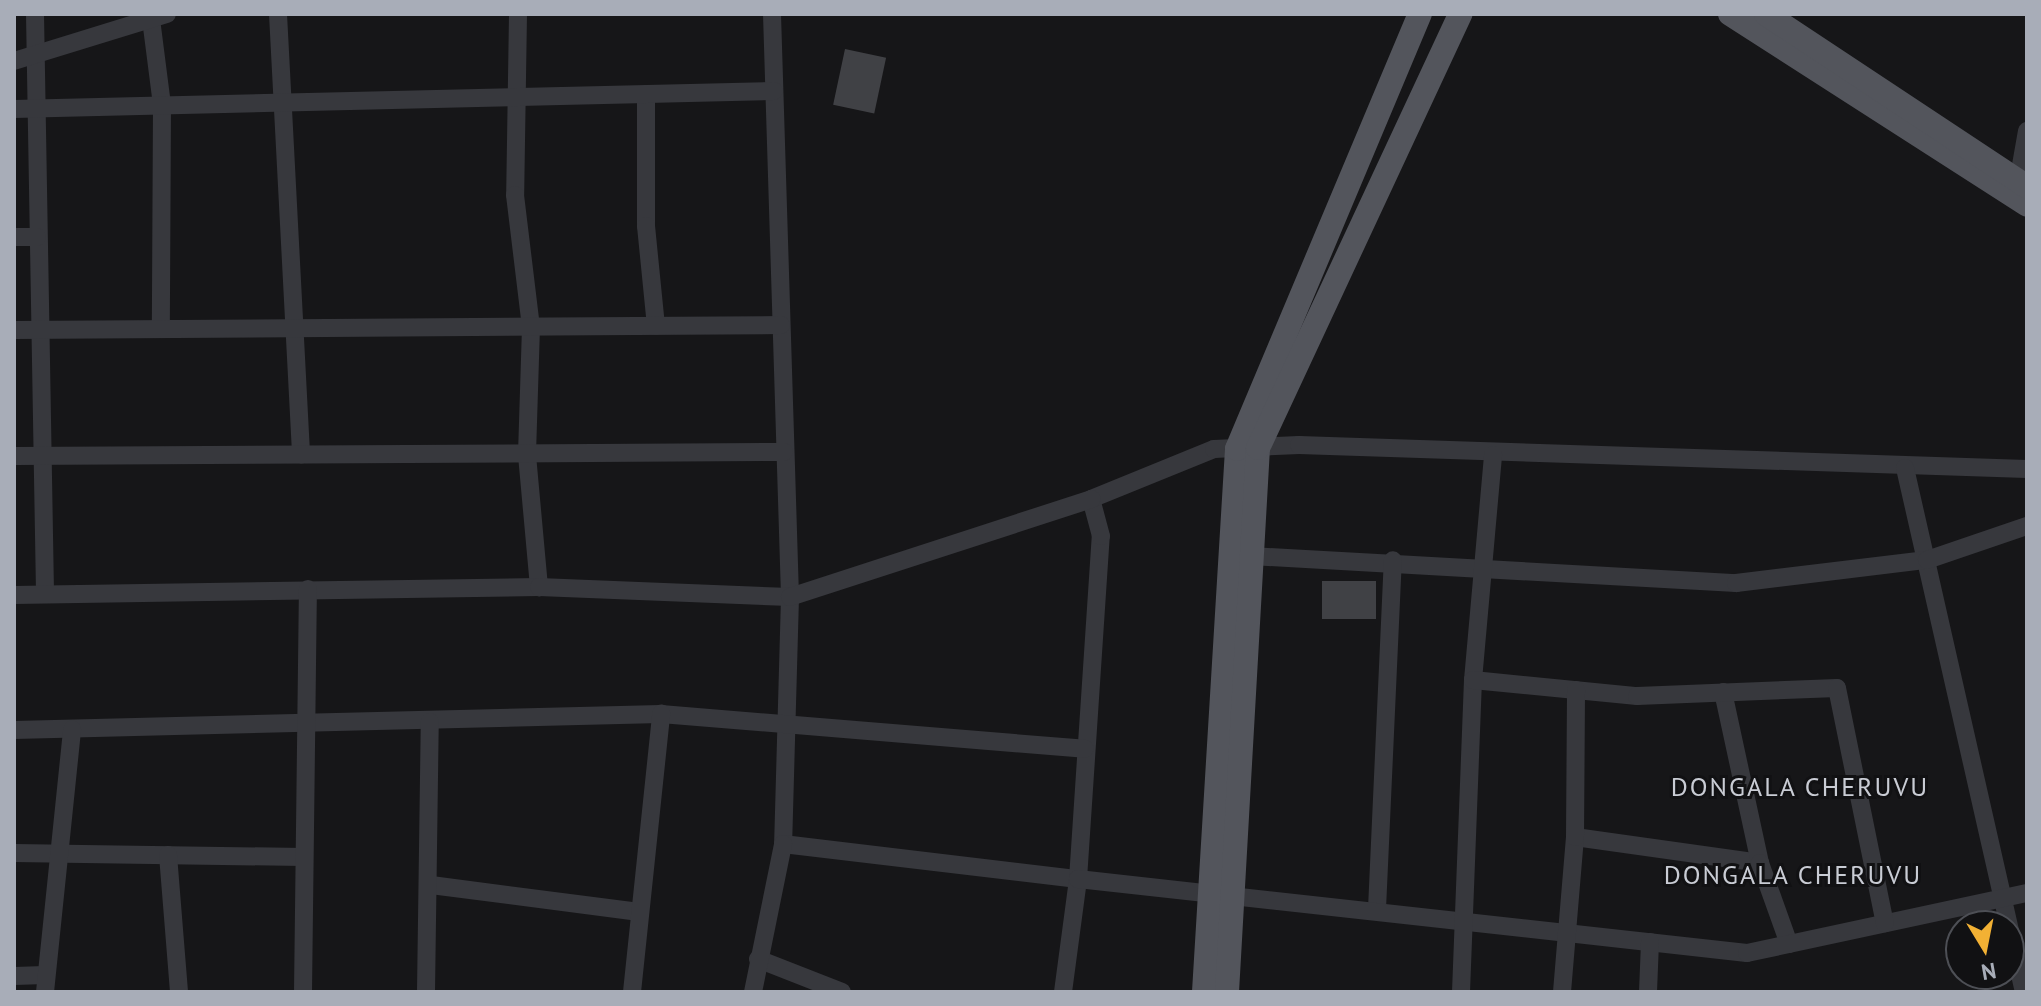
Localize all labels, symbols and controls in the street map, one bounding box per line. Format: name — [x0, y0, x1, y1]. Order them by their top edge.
district label: DONGALA CHERUVU — [1670, 771, 1930, 803]
district label: DONGALA CHERUVU — [1663, 859, 1923, 891]
north arrow — [1945, 910, 2025, 990]
text: N — [1979, 957, 1998, 987]

